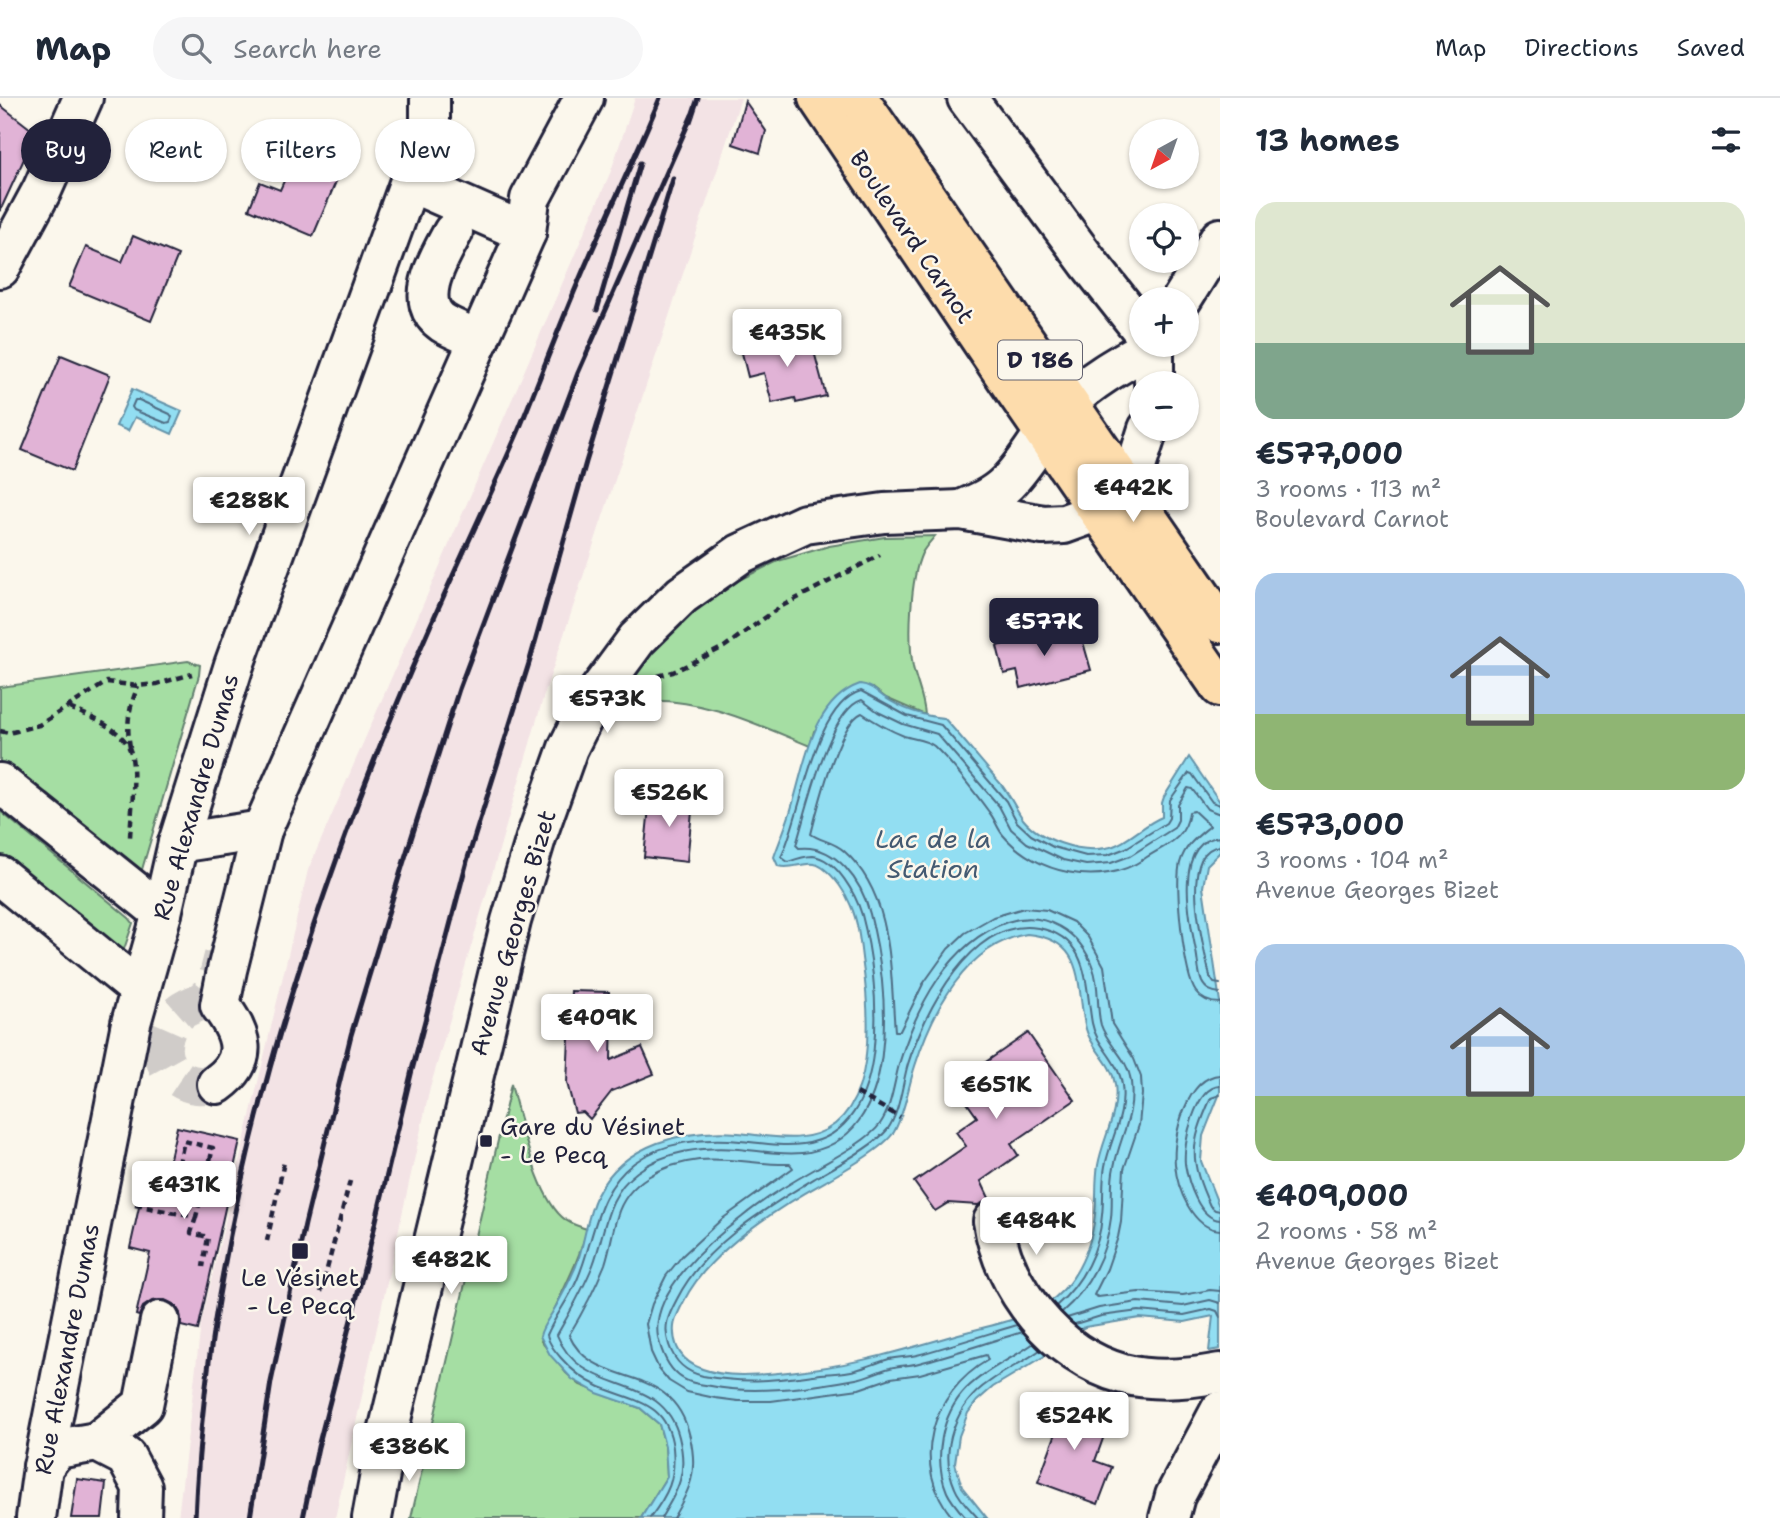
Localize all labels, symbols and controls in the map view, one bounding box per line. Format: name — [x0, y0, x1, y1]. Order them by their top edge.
search box — [153, 17, 643, 80]
text: Map — [35, 26, 111, 71]
icon: search — [177, 29, 215, 67]
text: Search here — [233, 31, 382, 66]
text: Map — [1435, 32, 1486, 64]
text: Directions — [1524, 32, 1639, 64]
text: Saved — [1677, 32, 1745, 64]
chip: Buy — [21, 119, 111, 182]
chip: Rent — [125, 119, 227, 182]
chip: Filters — [241, 119, 361, 182]
chip: New — [375, 119, 475, 182]
north arrow — [1129, 119, 1199, 189]
map controls — [1129, 119, 1199, 441]
text: 13 homes — [1255, 120, 1400, 161]
icon: filters — [1707, 121, 1745, 159]
street label: Boulevard Carnot — [842, 144, 982, 330]
button: locate — [1129, 203, 1199, 273]
icon: home — [1437, 247, 1563, 373]
button: + — [1129, 287, 1199, 357]
pin: €435K — [738, 310, 836, 369]
text: €435K — [748, 317, 826, 347]
road number: D 186 — [998, 341, 1082, 380]
button: − — [1129, 371, 1199, 441]
text: €577,000 — [1255, 433, 1403, 474]
pin: €442K — [1084, 464, 1182, 524]
text: €442K — [1094, 472, 1172, 502]
text: 3 rooms · 113 m² — [1255, 474, 1441, 504]
pin: €288K — [200, 478, 298, 537]
text: €288K — [209, 485, 289, 515]
text: Boulevard Carnot — [1255, 504, 1449, 534]
pin: €577K — [995, 598, 1093, 658]
text: €577K — [1005, 606, 1083, 636]
icon: home — [1437, 618, 1563, 744]
street label: Rue Alexandre Dumas — [145, 670, 247, 924]
pin: €573K — [558, 676, 656, 735]
text: €573K — [568, 683, 646, 713]
pin: €526K — [620, 770, 718, 829]
text: €526K — [630, 777, 708, 807]
text: €573,000 — [1255, 804, 1404, 845]
street label: Avenue Georges Bizet — [463, 806, 563, 1060]
water label: Lac de la Station — [875, 821, 991, 886]
text: 3 rooms · 104 m² — [1255, 845, 1448, 875]
text: Avenue Georges Bizet — [1255, 875, 1499, 905]
icon: home — [1437, 989, 1563, 1115]
pin: €409K — [548, 995, 646, 1054]
text: €409K — [557, 1002, 637, 1032]
pin: €651K — [947, 1062, 1045, 1121]
text: €651K — [960, 1069, 1032, 1099]
place label: Gare du Vésinet - Le Pecq — [500, 1111, 685, 1171]
marker: Gare du Vésinet - Le Pecq — [478, 1133, 494, 1149]
pin: €431K — [135, 1162, 233, 1221]
text: €431K — [148, 1169, 220, 1199]
text: €409,000 — [1255, 1175, 1408, 1216]
pin: €484K — [987, 1198, 1085, 1257]
text: €484K — [996, 1205, 1076, 1235]
text: 2 rooms · 58 m² — [1255, 1216, 1438, 1246]
street label: Rue Alexandre Dumas — [27, 1221, 107, 1477]
pin: €482K — [402, 1236, 500, 1296]
marker: Le Vésinet - Le Pecq — [290, 1241, 310, 1261]
text: €482K — [411, 1244, 491, 1274]
text: Avenue Georges Bizet — [1255, 1246, 1499, 1276]
place label: Le Vésinet - Le Pecq — [241, 1262, 359, 1322]
pin: €524K — [1025, 1392, 1123, 1452]
text: €524K — [1036, 1400, 1112, 1430]
pin: €386K — [360, 1424, 458, 1483]
text: €386K — [369, 1431, 449, 1461]

